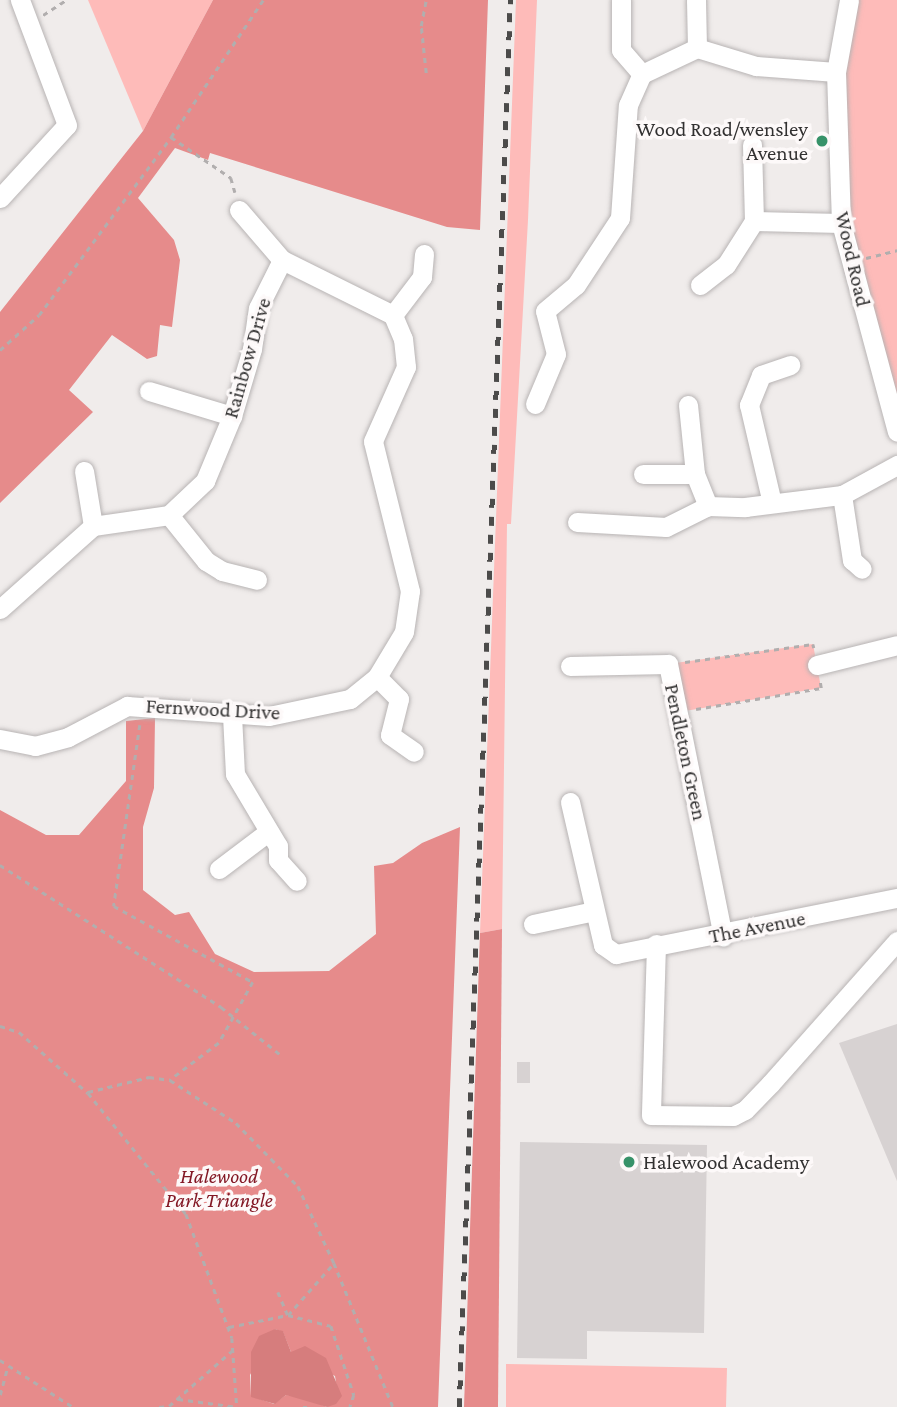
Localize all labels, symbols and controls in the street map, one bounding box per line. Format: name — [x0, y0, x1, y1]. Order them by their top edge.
place label: Wood Road/wensley Avenue — [636, 116, 808, 166]
marker: Wood Road/wensley Avenue — [814, 133, 830, 149]
street label: Wood Road — [830, 209, 876, 309]
street label: Rainbow Drive — [218, 295, 276, 421]
street label: Pendleton Green — [659, 681, 713, 823]
street label: Fernwood Drive — [145, 693, 281, 725]
street label: The Avenue — [707, 905, 807, 949]
place label: Halewood Academy — [643, 1149, 809, 1175]
marker: Halewood Academy — [621, 1154, 637, 1170]
park label: Halewood Park Triangle — [165, 1163, 273, 1213]

